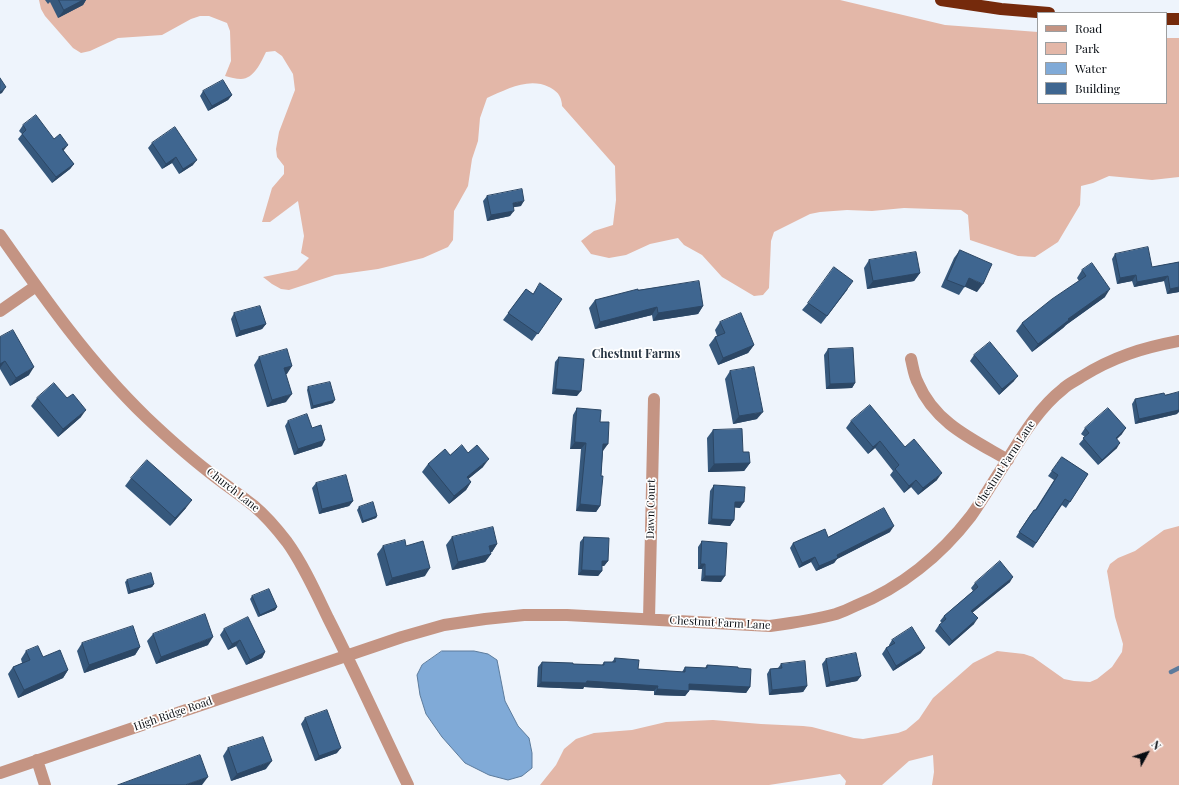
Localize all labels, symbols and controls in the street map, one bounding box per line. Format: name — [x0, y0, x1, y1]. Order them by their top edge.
legend — [1037, 12, 1167, 104]
text: Road — [1075, 20, 1102, 36]
text: Park — [1075, 40, 1100, 56]
text: Water — [1075, 60, 1107, 76]
text: Building — [1075, 80, 1120, 96]
district label: Chestnut Farms — [592, 347, 680, 361]
street label: Chestnut Farm Lane — [972, 418, 1038, 510]
street label: Church Lane — [204, 465, 262, 515]
street label: Dawn Court — [644, 479, 658, 539]
street label: Chestnut Farm Lane — [669, 614, 771, 632]
street label: High Ridge Road — [132, 694, 214, 734]
north arrow — [1127, 733, 1167, 773]
text: N — [1148, 737, 1165, 753]

